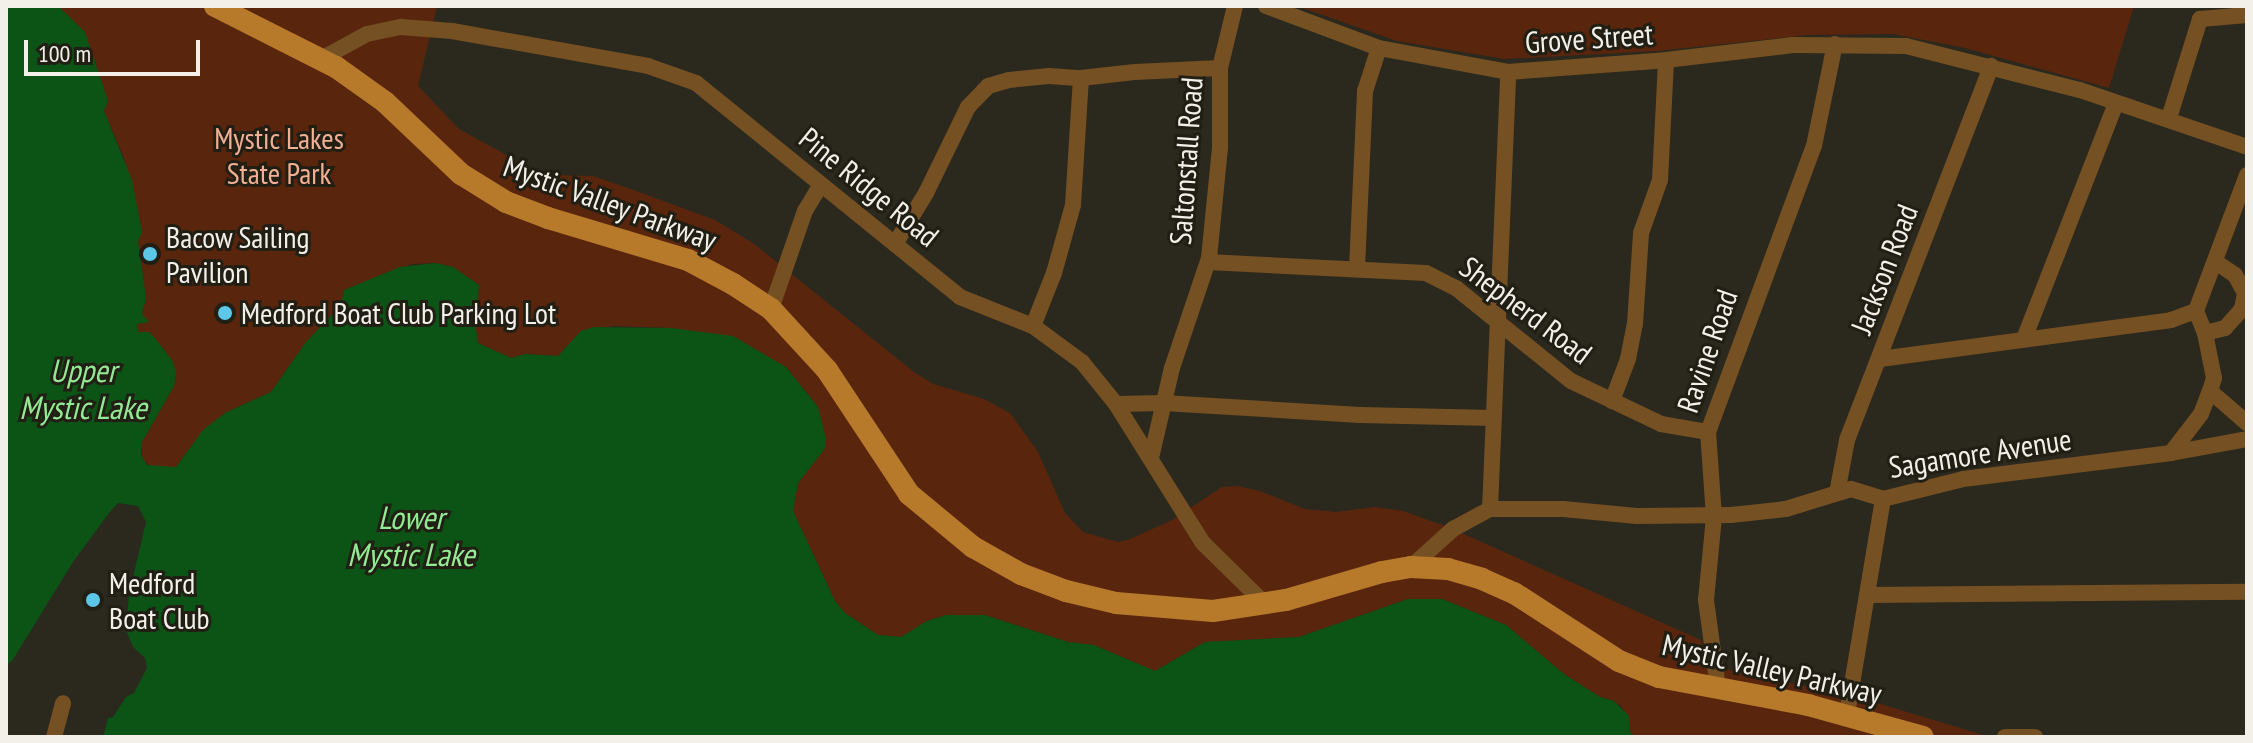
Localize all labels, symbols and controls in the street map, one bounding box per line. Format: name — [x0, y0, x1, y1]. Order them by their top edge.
street label: Grove Street — [1524, 16, 1654, 60]
scale bar — [28, 24, 204, 74]
text: 100 m — [38, 38, 91, 69]
street label: Saltonstall Road — [1162, 76, 1210, 246]
park label: Mystic Lakes State Park — [214, 120, 344, 190]
street label: Pine Ridge Road — [792, 120, 946, 254]
street label: Mystic Valley Parkway — [498, 147, 722, 259]
street label: Jackson Road — [1843, 199, 1925, 339]
place label: Bacow Sailing Pavilion — [166, 219, 310, 290]
marker: Bacow Sailing Pavilion — [141, 245, 159, 263]
street label: Shepherd Road — [1453, 249, 1599, 371]
street label: Ravine Road — [1669, 285, 1745, 417]
place label: Medford Boat Club Parking Lot — [241, 295, 556, 331]
marker: Medford Boat Club Parking Lot — [216, 304, 234, 322]
water label: Upper Mystic Lake — [19, 352, 147, 427]
street label: Sagamore Avenue — [1886, 421, 2074, 485]
water label: Lower Mystic Lake — [347, 499, 475, 574]
place label: Medford Boat Club — [109, 565, 209, 636]
marker: Medford Boat Club — [84, 591, 102, 609]
street label: Mystic Valley Parkway — [1658, 626, 1886, 712]

